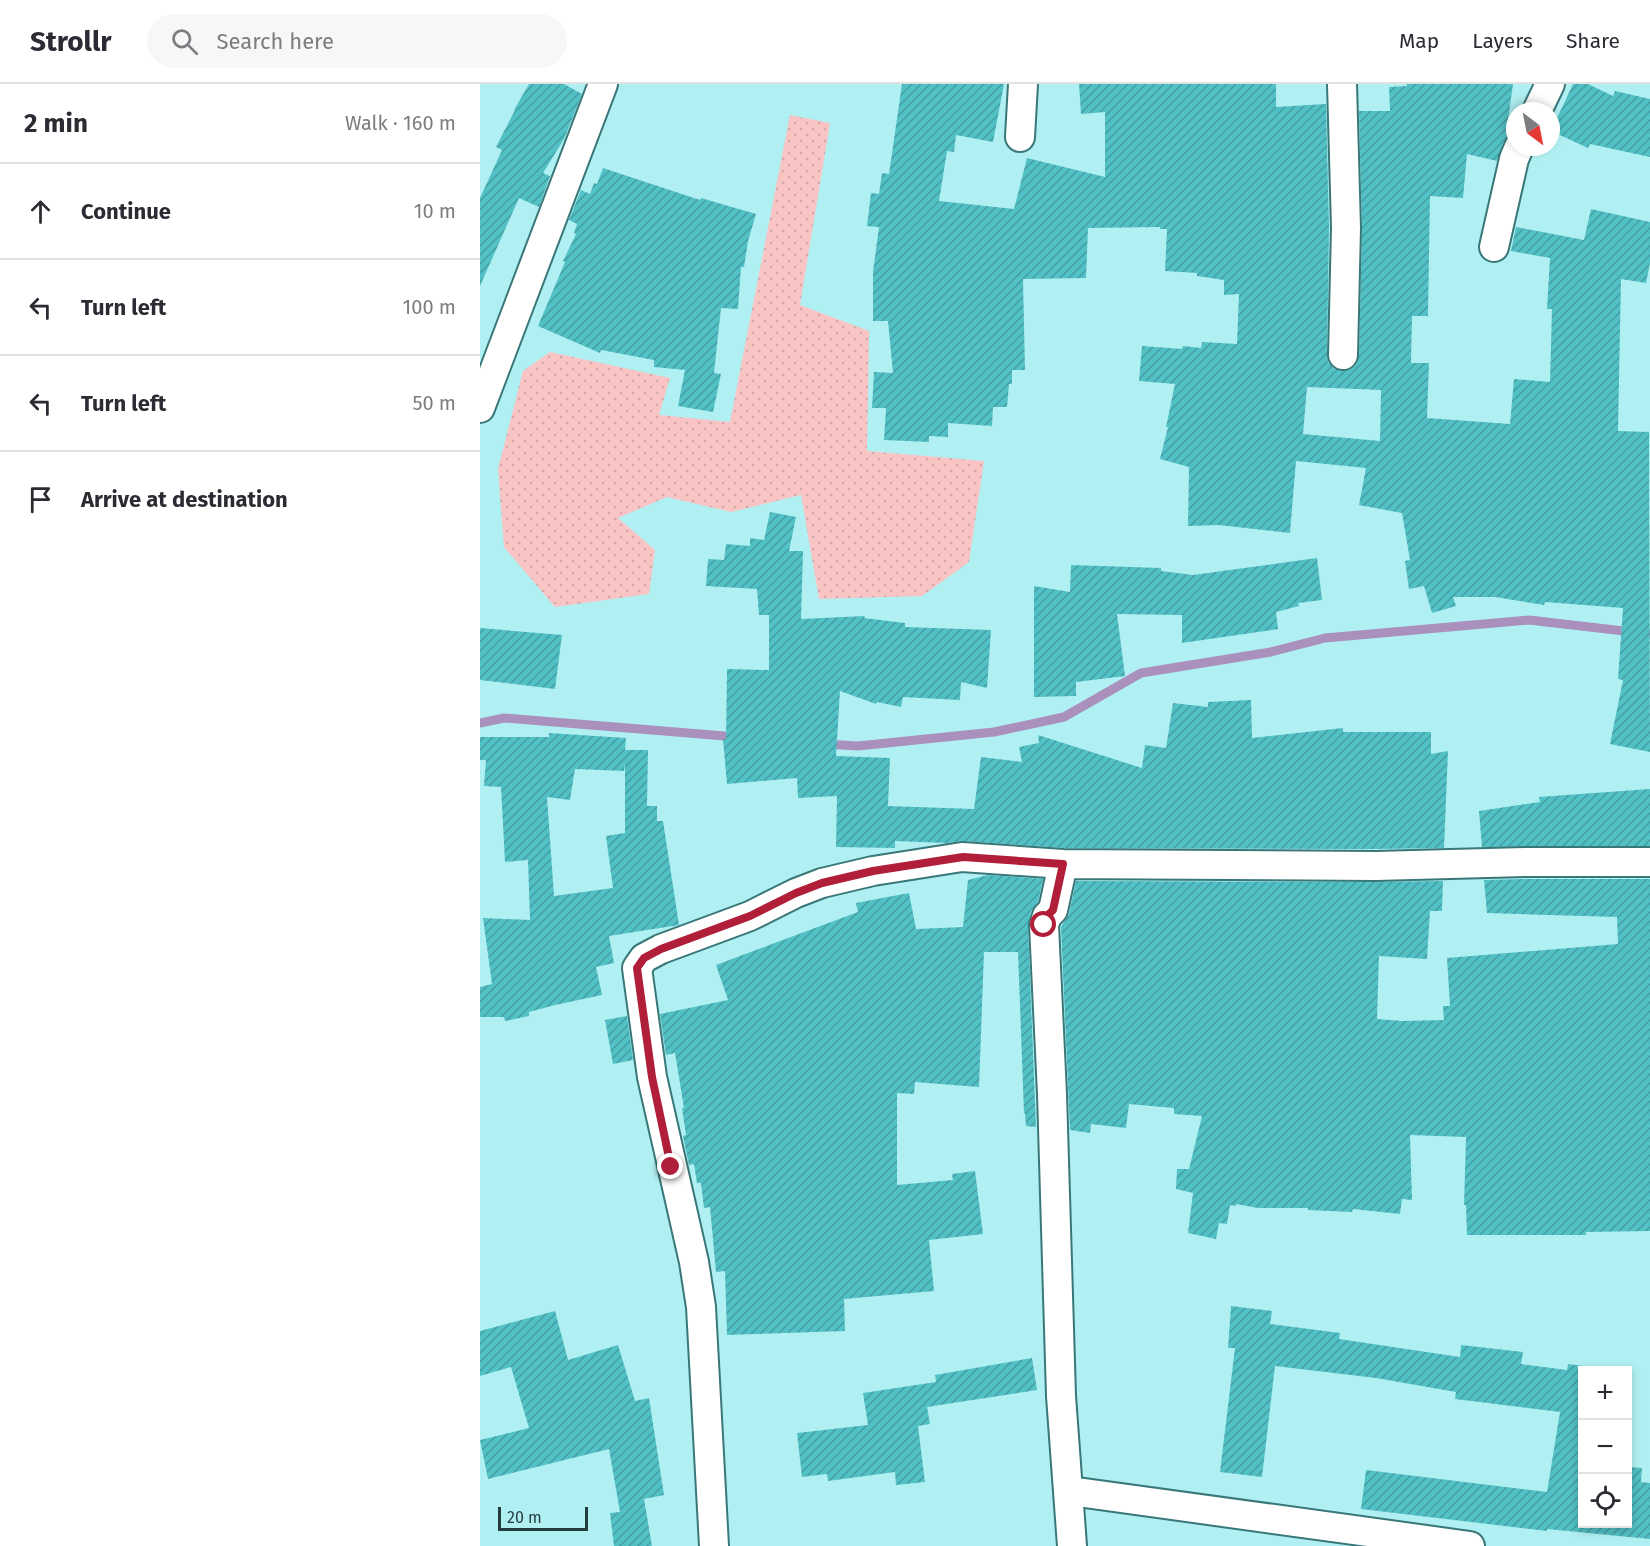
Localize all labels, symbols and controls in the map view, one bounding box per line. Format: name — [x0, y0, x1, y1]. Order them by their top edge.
search box — [147, 14, 567, 68]
text: Strollr — [30, 25, 111, 58]
icon: search — [168, 25, 201, 58]
text: Search here — [216, 28, 334, 55]
text: Map — [1399, 28, 1439, 54]
text: Layers — [1472, 28, 1533, 54]
text: Share — [1566, 28, 1620, 54]
north arrow — [1506, 102, 1560, 156]
text: 2 min — [24, 108, 88, 139]
text: Walk · 160 m — [345, 111, 456, 135]
icon: ahead — [24, 195, 57, 228]
text: Continue — [81, 198, 171, 225]
text: 10 m — [414, 199, 456, 223]
icon: left — [24, 291, 57, 324]
text: Turn left — [81, 294, 166, 321]
text: 100 m — [403, 295, 456, 319]
icon: left — [24, 387, 57, 420]
text: Turn left — [81, 390, 166, 417]
text: 50 m — [412, 391, 456, 415]
icon: arrive — [24, 483, 57, 516]
text: Arrive at destination — [81, 486, 288, 513]
route start — [1030, 911, 1056, 937]
route end — [657, 1153, 683, 1179]
map controls — [1578, 1366, 1632, 1528]
button: + — [1578, 1366, 1632, 1420]
button: − — [1578, 1420, 1632, 1474]
button: locate — [1578, 1474, 1632, 1528]
scale bar — [498, 1504, 588, 1532]
text: 20 m — [507, 1508, 542, 1527]

